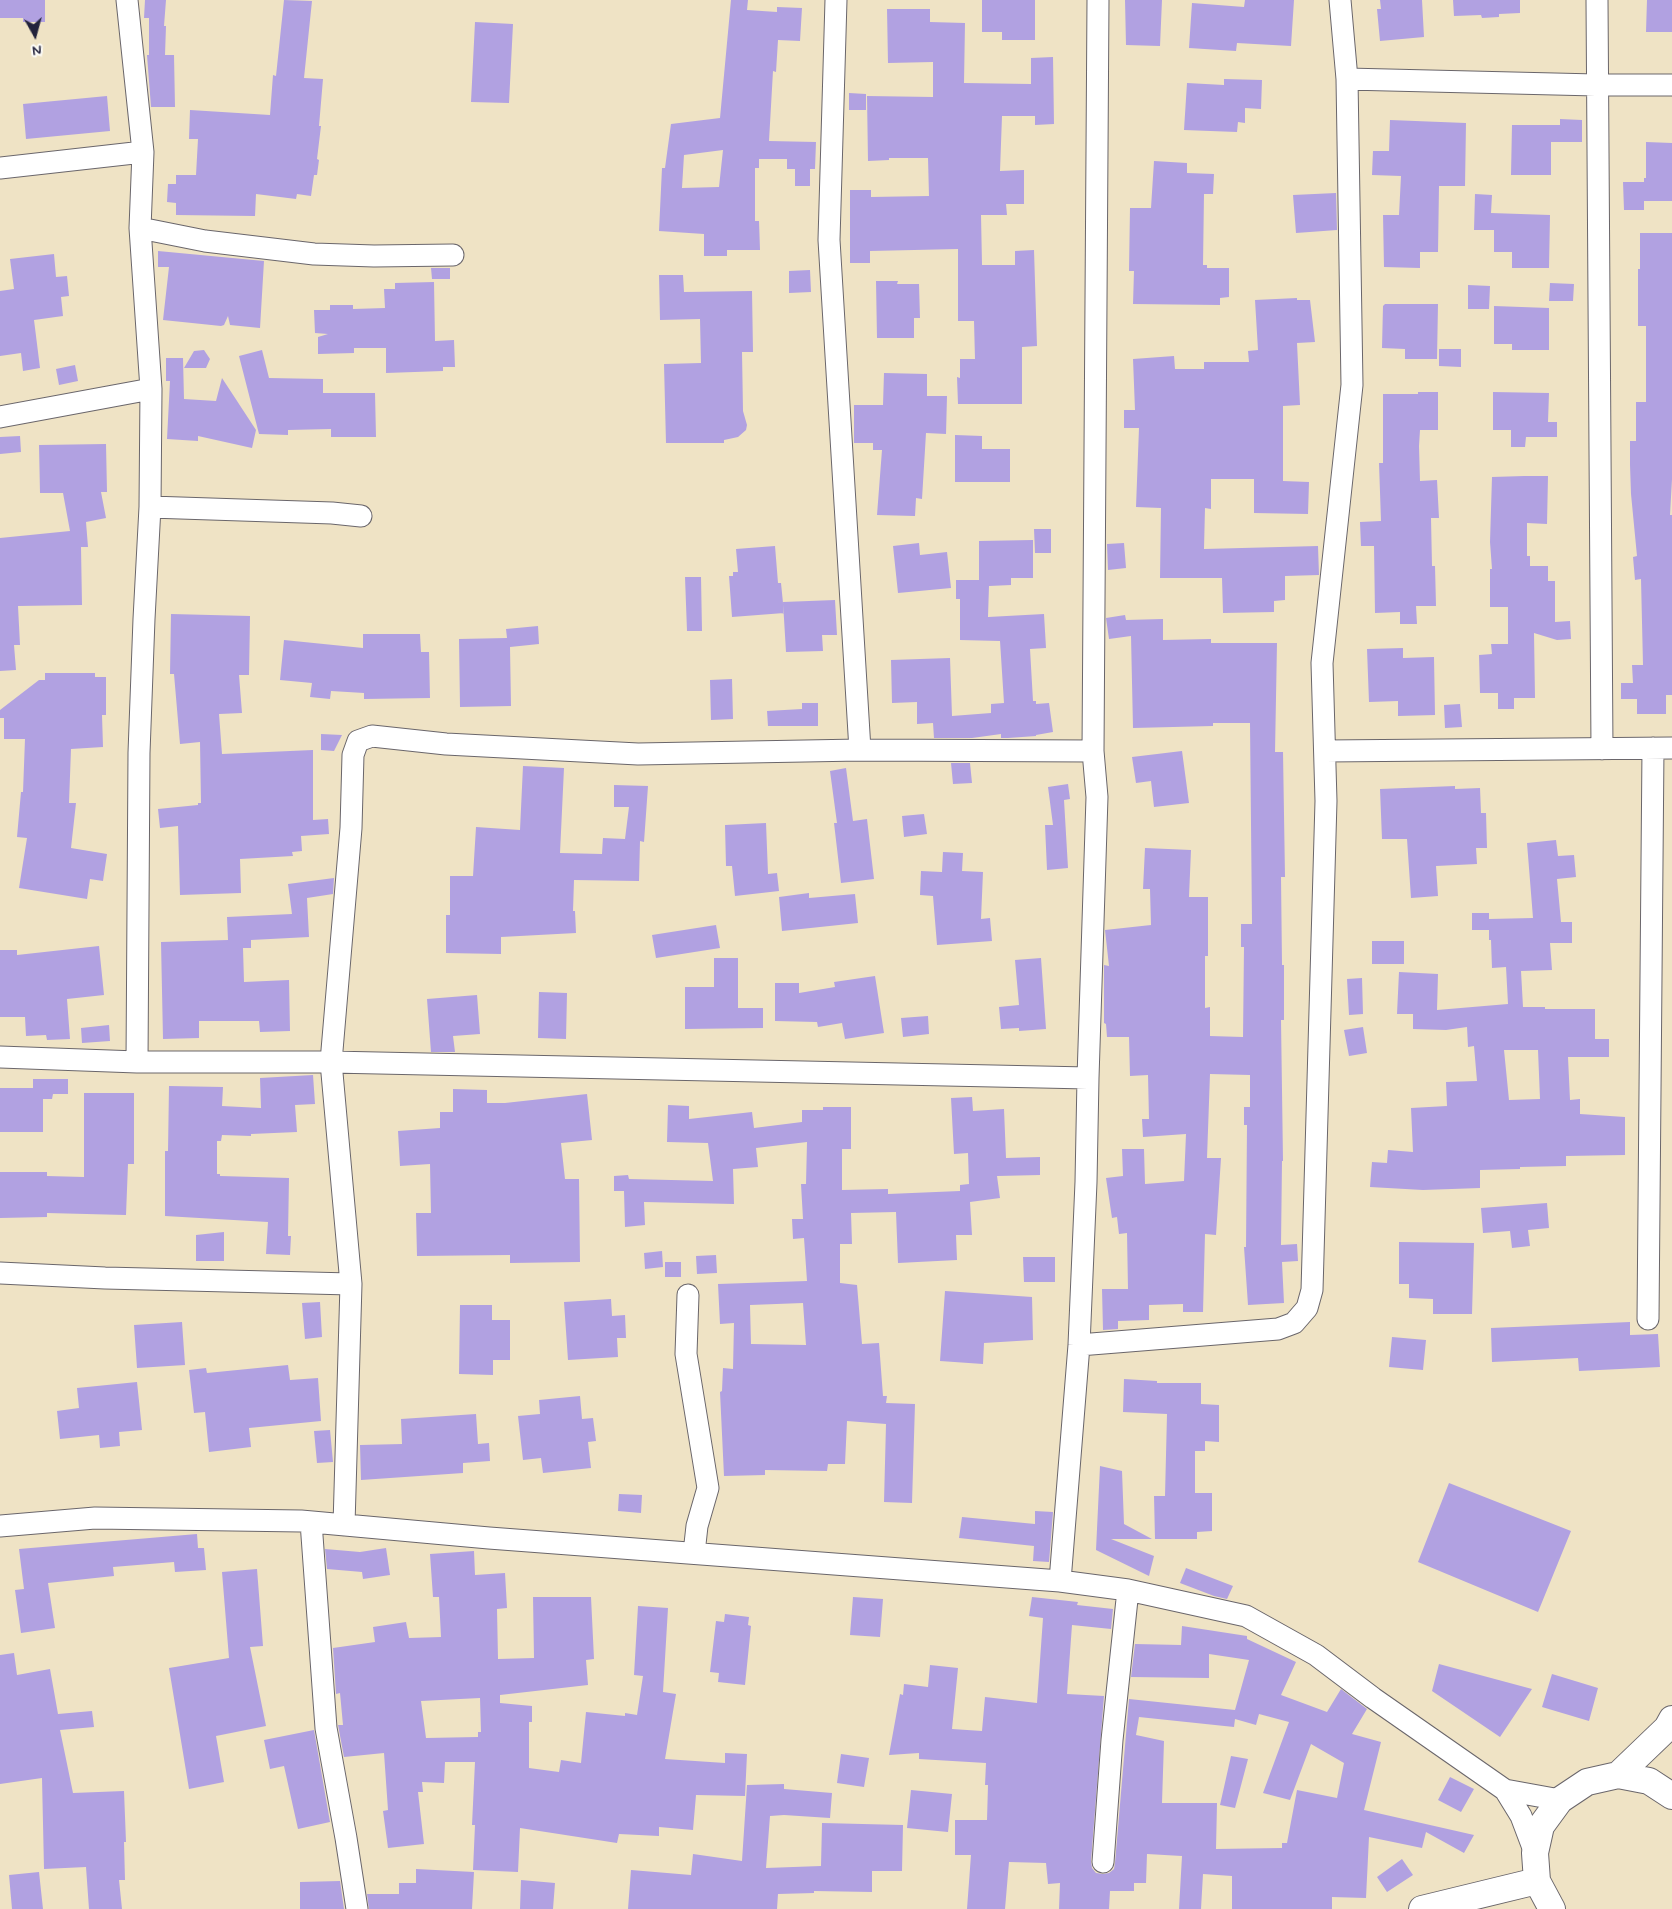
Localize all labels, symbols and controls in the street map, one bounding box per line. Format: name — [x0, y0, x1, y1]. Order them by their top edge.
north arrow — [10, 10, 60, 60]
text: N — [31, 40, 43, 59]

